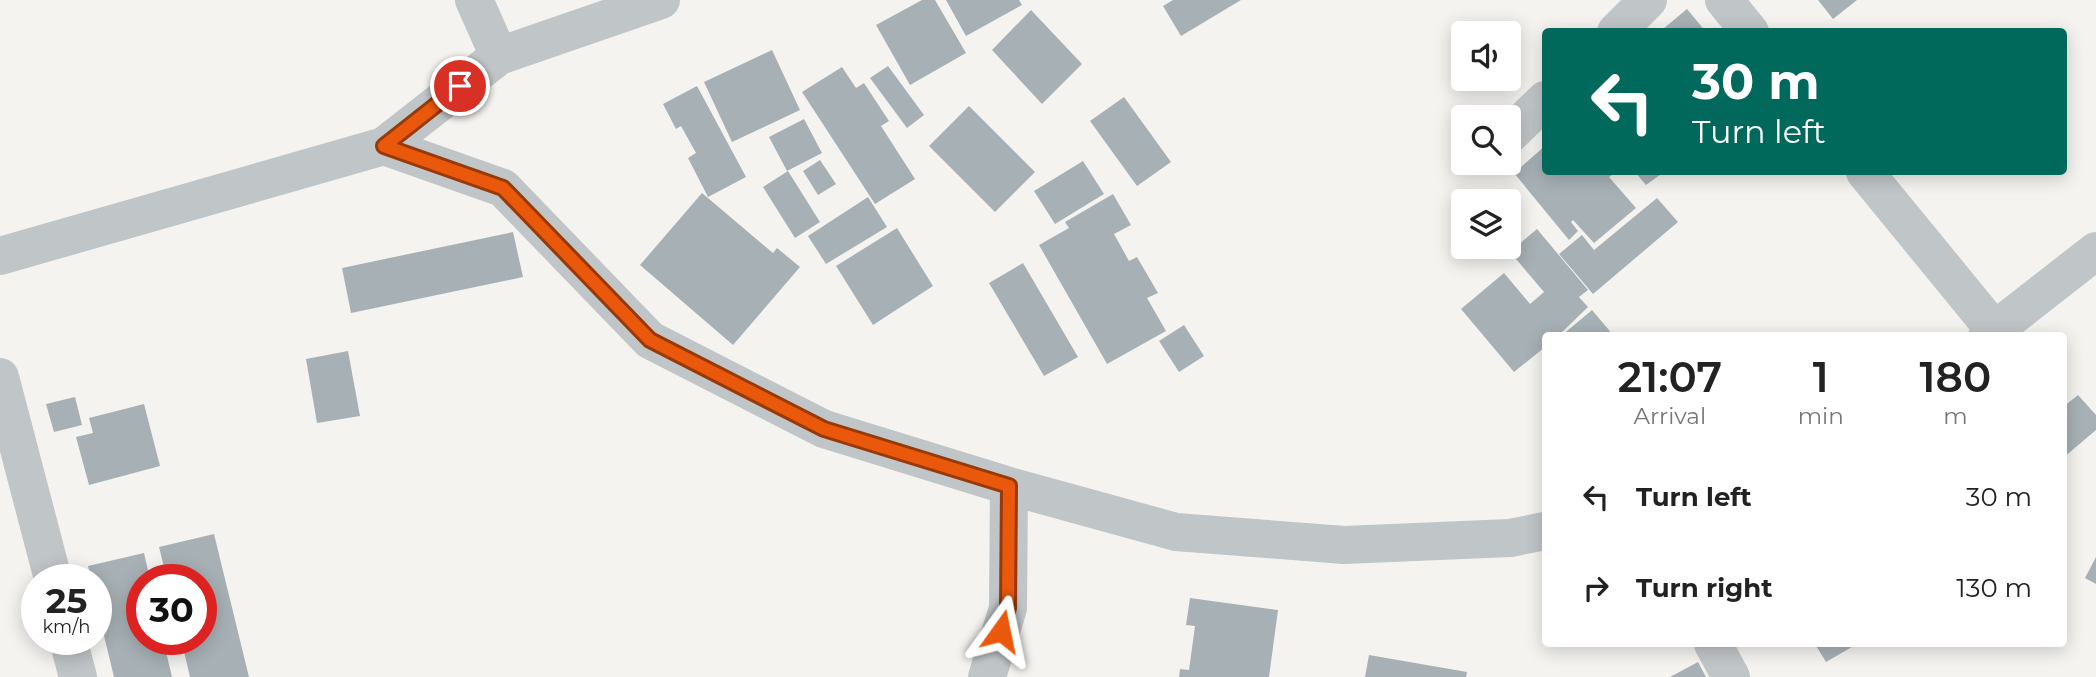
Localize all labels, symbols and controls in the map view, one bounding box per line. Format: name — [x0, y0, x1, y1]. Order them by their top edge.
map controls — [1451, 21, 1521, 259]
button: sound — [1451, 21, 1521, 91]
text: 30 m — [1692, 52, 1820, 111]
pin — [430, 56, 490, 116]
icon: left — [1577, 56, 1668, 147]
icon: arrive — [441, 67, 479, 105]
button: search — [1451, 105, 1521, 175]
text: Turn left — [1692, 112, 1826, 151]
button: layers — [1451, 189, 1521, 259]
text: 21:07 — [1618, 351, 1722, 403]
text: 1 — [1813, 351, 1829, 403]
text: 180 — [1920, 351, 1991, 403]
text: Arrival — [1634, 402, 1706, 430]
text: min — [1798, 402, 1844, 430]
text: m — [1943, 402, 1968, 430]
icon: left — [1577, 478, 1615, 516]
text: Turn left — [1636, 481, 1752, 513]
text: 30 m — [1966, 481, 2032, 513]
speed limit sign: 30 — [126, 564, 217, 655]
icon: right — [1577, 569, 1615, 607]
text: Turn right — [1636, 572, 1772, 604]
text: 130 m — [1956, 572, 2032, 604]
text: 25 — [46, 579, 87, 622]
position arrow — [964, 594, 1038, 668]
text: km/h — [42, 616, 91, 638]

